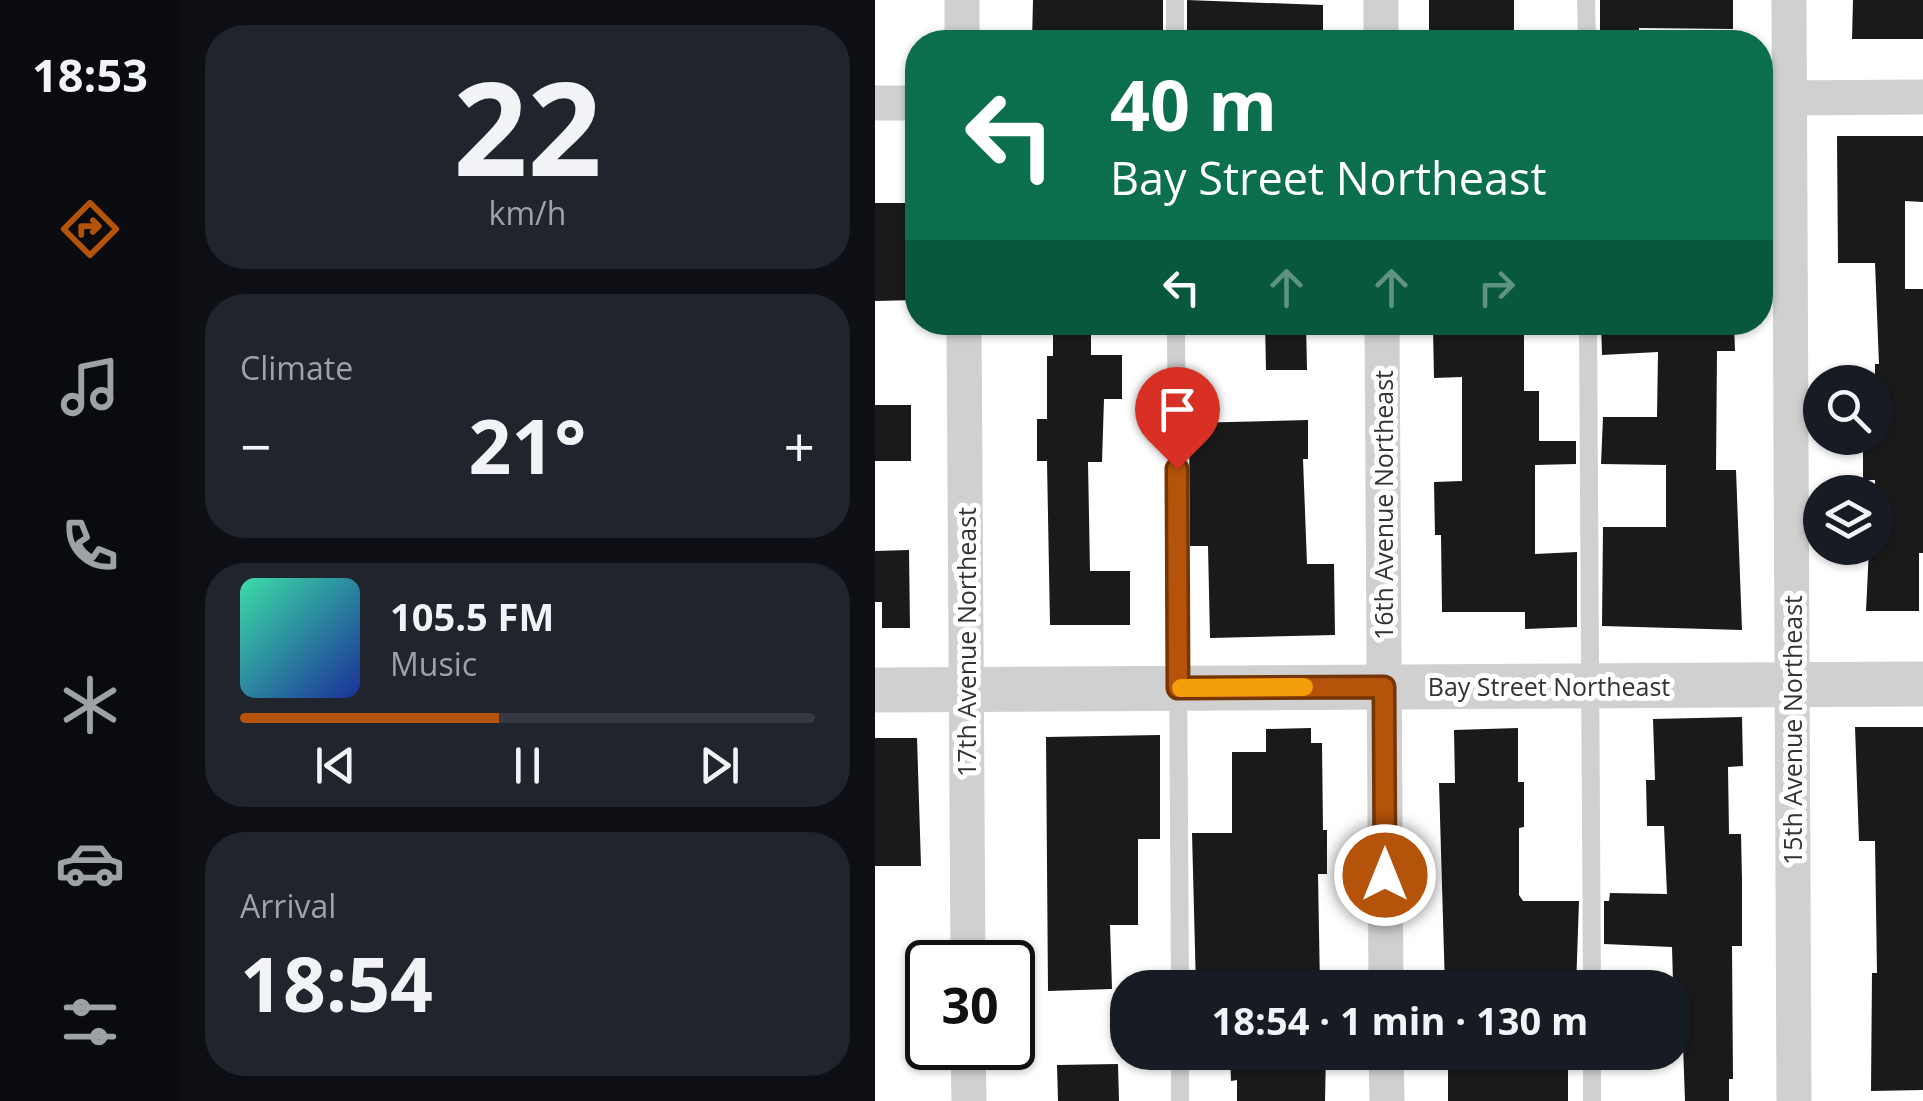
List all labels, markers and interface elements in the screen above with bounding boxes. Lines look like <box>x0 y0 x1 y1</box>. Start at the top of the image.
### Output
text: 22 <box>453 37 602 214</box>
text: 18:53 <box>32 44 148 105</box>
text: 40 m <box>1110 56 1277 152</box>
icon: left <box>945 70 1075 200</box>
text: Bay Street Northeast <box>1110 147 1546 208</box>
text: km/h <box>489 191 566 234</box>
icon: directions <box>55 194 125 264</box>
icon: left <box>1154 260 1209 315</box>
icon: ahead <box>1259 260 1314 315</box>
icon: ahead <box>1364 260 1419 315</box>
icon: right <box>1469 260 1524 315</box>
text: Climate <box>240 346 353 389</box>
icon: music <box>55 352 125 422</box>
map controls <box>1803 365 1893 565</box>
button: search <box>1803 365 1893 455</box>
pin <box>1135 367 1220 470</box>
street label: 16th Avenue Northeast <box>1366 370 1400 640</box>
icon: arrive <box>1150 382 1205 437</box>
text: 21° <box>469 394 586 496</box>
text: − <box>240 408 271 483</box>
text: + <box>784 408 815 483</box>
button: layers <box>1803 475 1893 565</box>
street label: 17th Avenue Northeast <box>949 507 983 777</box>
icon: phone <box>55 511 125 581</box>
text: 105.5 FM <box>390 590 554 642</box>
street label: 15th Avenue Northeast <box>1775 595 1809 865</box>
text: Music <box>390 642 477 685</box>
street label: Bay Street Northeast <box>1428 669 1670 703</box>
icon: climate <box>55 670 125 740</box>
icon: previous <box>308 738 363 793</box>
icon: pause <box>500 738 555 793</box>
icon: next <box>692 738 747 793</box>
position arrow <box>1333 823 1437 927</box>
icon: car <box>55 828 125 898</box>
text: Arrival <box>240 884 336 927</box>
text: 18:54 <box>240 932 433 1034</box>
speed limit sign: 30 <box>905 940 1035 1070</box>
icon: filters <box>55 987 125 1057</box>
text: 18:54 · 1 min · 130 m <box>1212 994 1588 1046</box>

